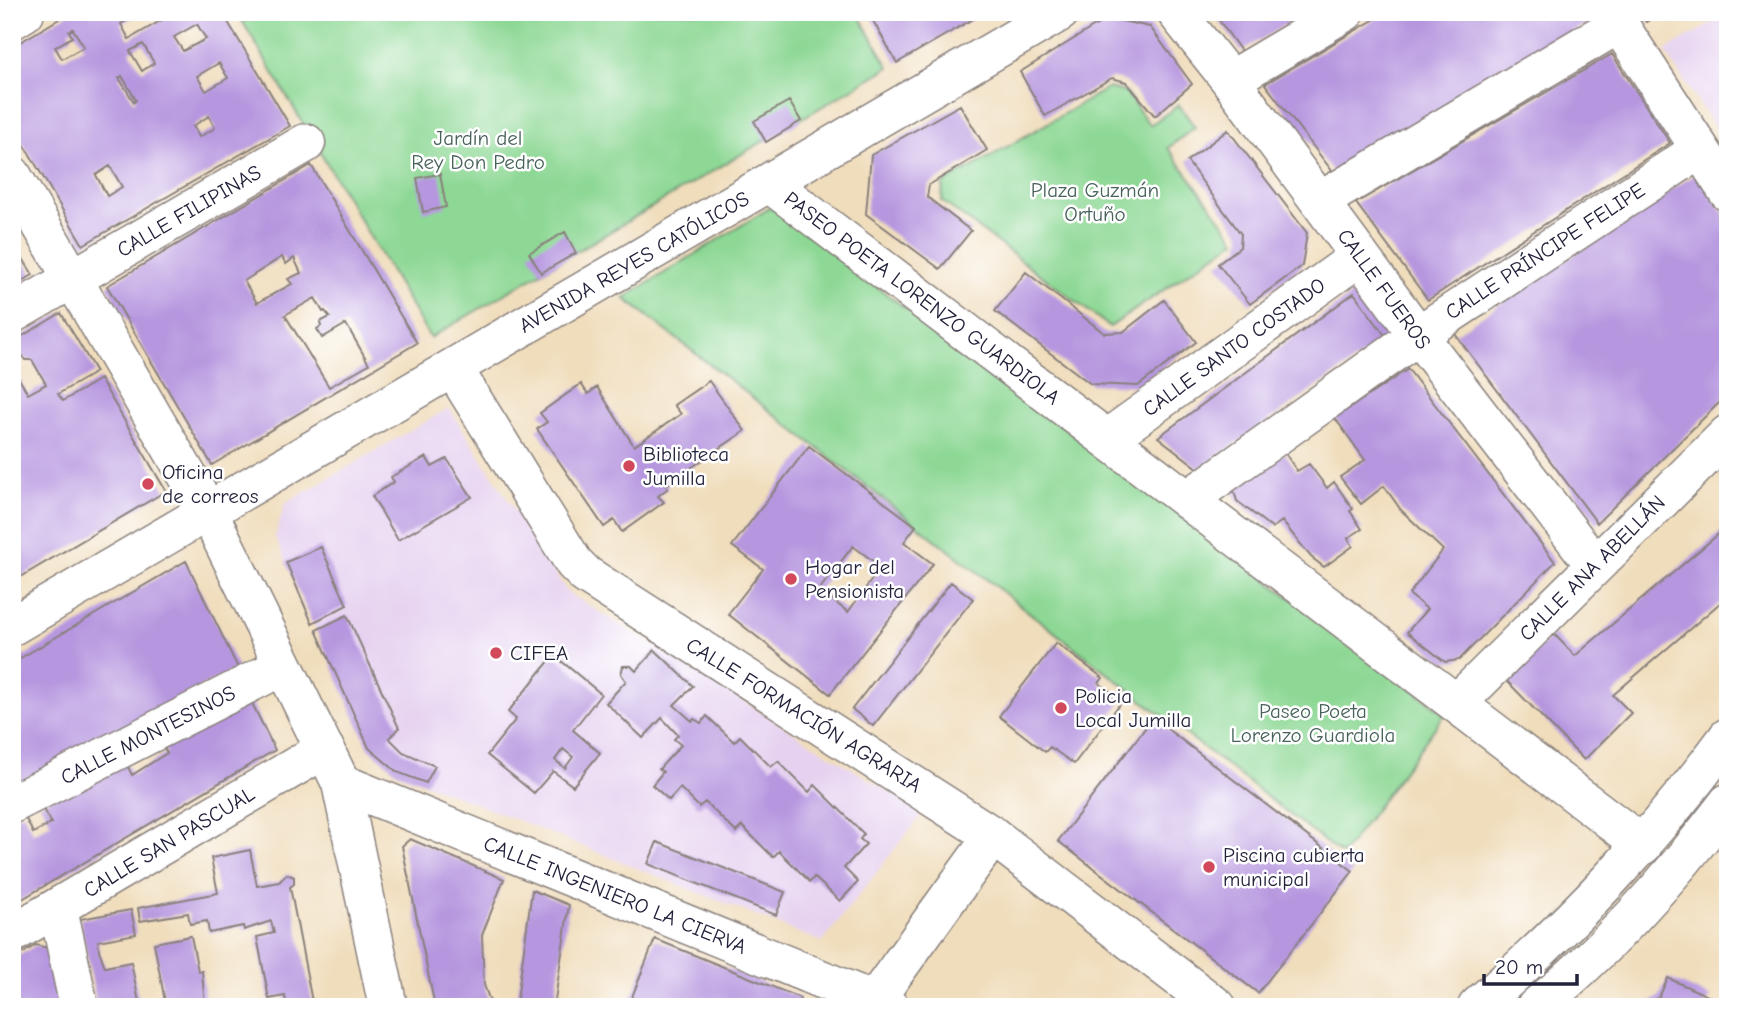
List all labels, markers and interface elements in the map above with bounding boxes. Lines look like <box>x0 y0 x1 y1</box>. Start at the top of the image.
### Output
park label: Jardín del Rey Don Pedro <box>411 126 545 174</box>
street label: CALLE FILIPINAS <box>113 160 265 262</box>
park label: Plaza Guzmán Ortuño <box>1031 178 1159 226</box>
street label: CALLE PRÍNCIPE FELIPE <box>1441 178 1649 324</box>
street label: AVENIDA REYES CATÓLICOS <box>515 186 753 338</box>
street label: PASEO POETA LORENZO GUARDIOLA <box>779 186 1065 410</box>
street label: CALLE FUEROS <box>1332 224 1436 354</box>
street label: CALLE SANTO COSTADO <box>1138 273 1330 421</box>
place label: Biblioteca Jumilla <box>643 442 729 490</box>
marker: Biblioteca Jumilla <box>621 458 637 474</box>
place label: Oficina de correos <box>162 460 258 508</box>
marker: Oficina de correos <box>140 476 156 492</box>
street label: CALLE ANA ABELLÁN <box>1514 490 1670 646</box>
place label: Hogar del Pensionista <box>805 555 904 603</box>
marker: Hogar del Pensionista <box>783 571 799 587</box>
street label: CALLE FORMACIÓN AGRARIA <box>682 633 926 797</box>
place label: CIFEA <box>510 641 568 665</box>
marker: CIFEA <box>488 645 504 661</box>
street label: CALLE MONTESINOS <box>57 680 239 790</box>
place label: Policia Local Jumilla <box>1075 684 1191 732</box>
park label: Paseo Poeta Lorenzo Guardiola <box>1231 699 1395 747</box>
marker: Policia Local Jumilla <box>1053 700 1069 716</box>
street label: CALLE SAN PASCUAL <box>79 781 259 902</box>
street label: CALLE INGENIERO LA CIERVA <box>480 831 750 959</box>
place label: Piscina cubierta municipal <box>1223 843 1365 891</box>
marker: Piscina cubierta municipal <box>1201 859 1217 875</box>
scale bar <box>1484 942 1577 986</box>
text: 20 m <box>1495 955 1543 979</box>

